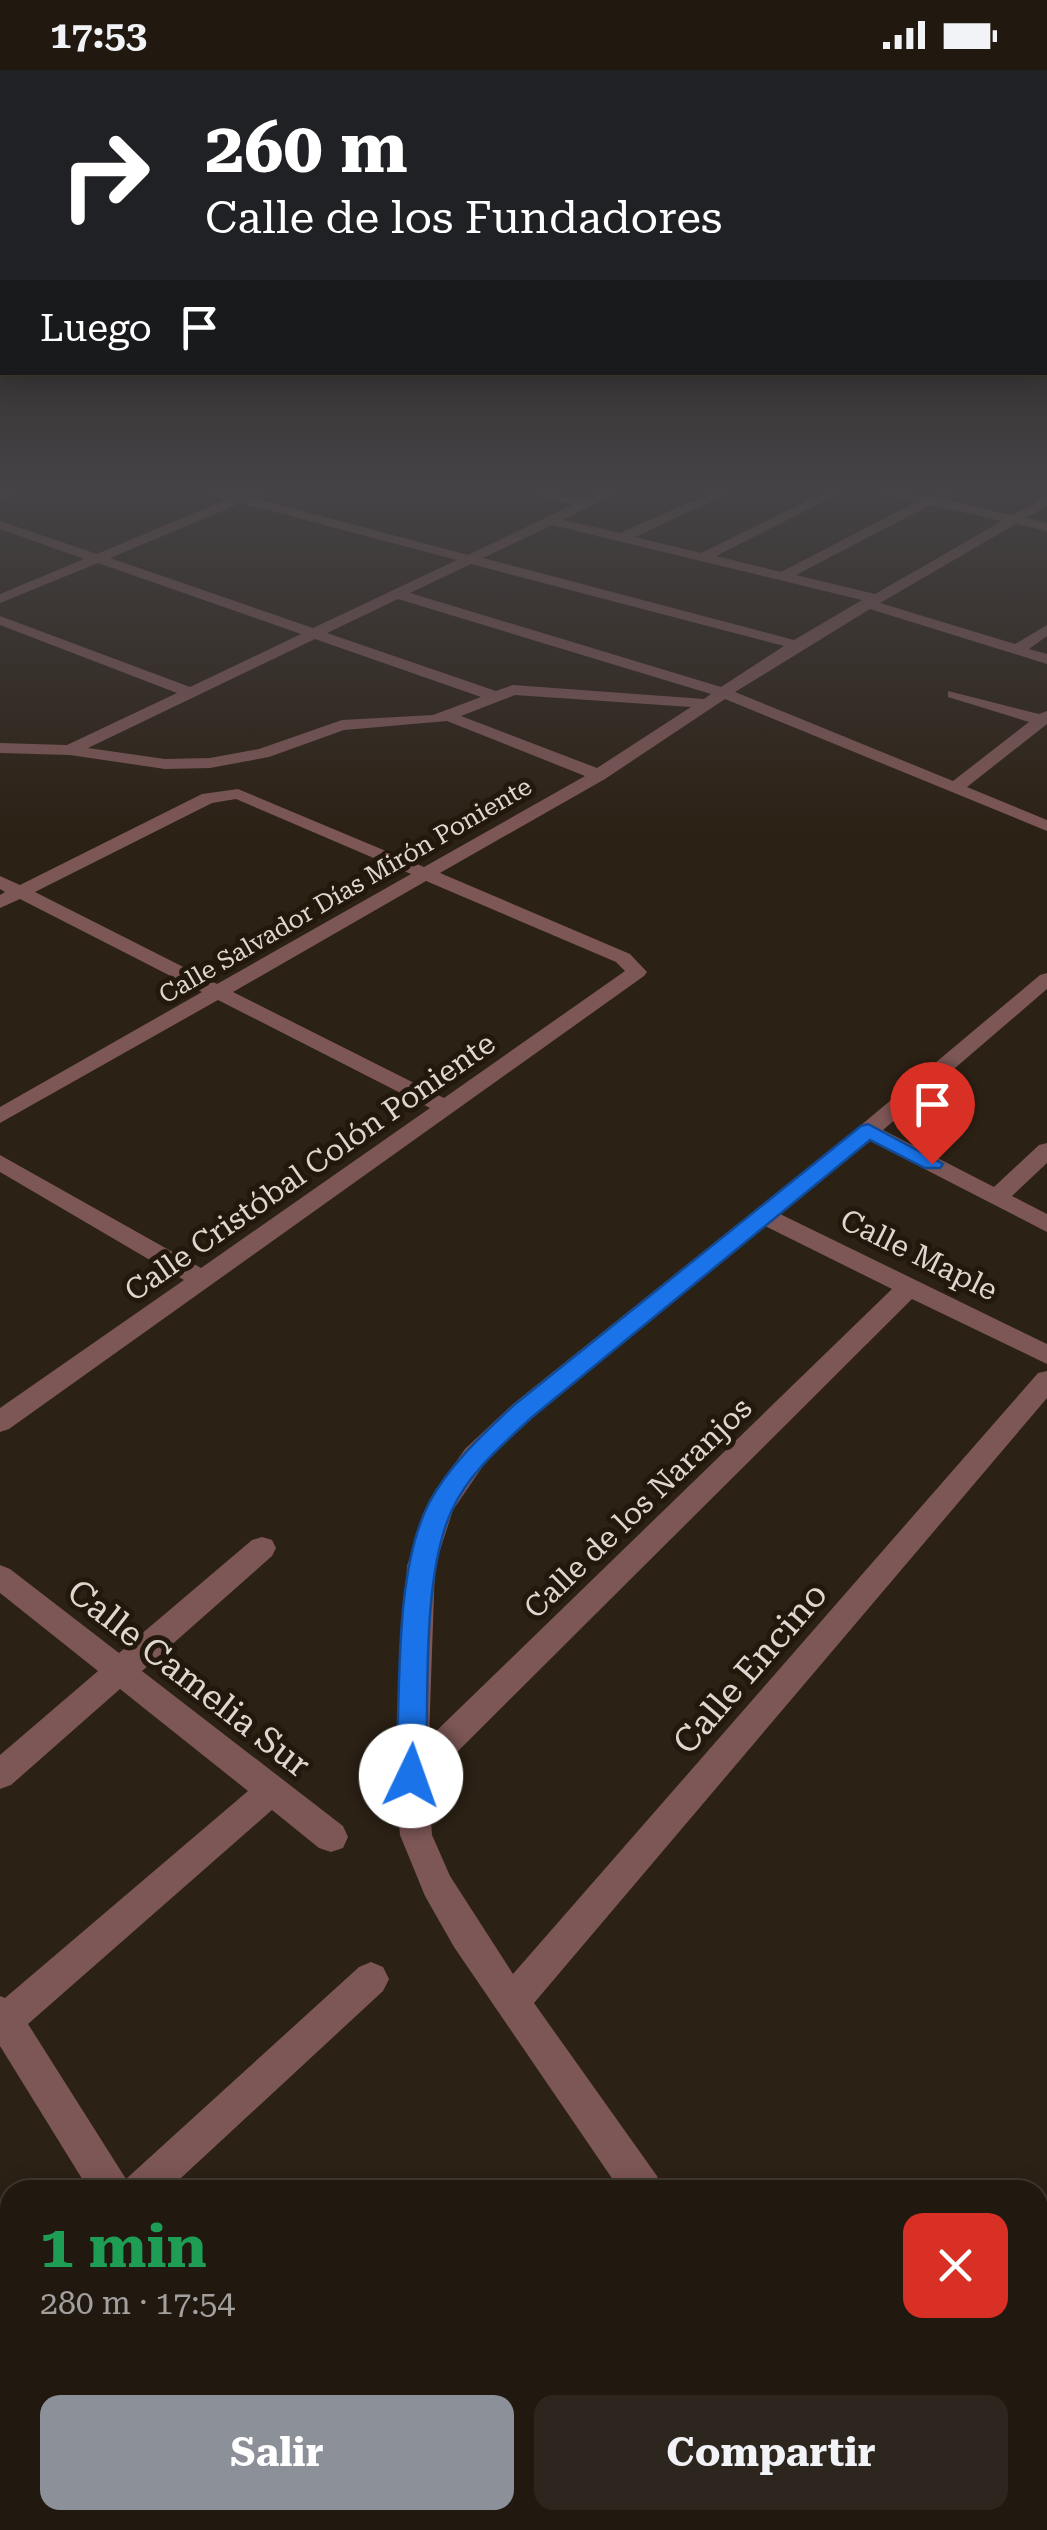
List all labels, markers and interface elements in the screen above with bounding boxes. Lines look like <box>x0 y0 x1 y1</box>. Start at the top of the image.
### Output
text: 17:53 <box>50 13 147 57</box>
text: 260 m <box>205 107 408 189</box>
icon: right <box>40 110 170 240</box>
text: Calle de los Fundadores <box>205 191 722 244</box>
icon: arrive <box>172 300 227 355</box>
text: Luego <box>40 306 152 350</box>
street label: Calle Salvador Días Mirón Poniente <box>154 771 537 1009</box>
street label: Calle Cristóbal Colón Poniente <box>118 1025 501 1308</box>
pin <box>890 1062 975 1165</box>
icon: arrive <box>905 1077 960 1132</box>
street label: Calle Maple <box>835 1201 1003 1308</box>
street label: Calle de los Naranjos <box>517 1390 759 1625</box>
street label: Calle Camelia Sur <box>59 1571 318 1786</box>
street label: Calle Encino <box>665 1574 836 1762</box>
position arrow <box>359 1724 463 1828</box>
text: 1 min <box>40 2211 207 2282</box>
button: close <box>903 2213 1008 2318</box>
text: 280 m · 17:54 <box>40 2284 235 2322</box>
button: Salir <box>40 2395 514 2510</box>
button: Compartir <box>534 2395 1008 2510</box>

